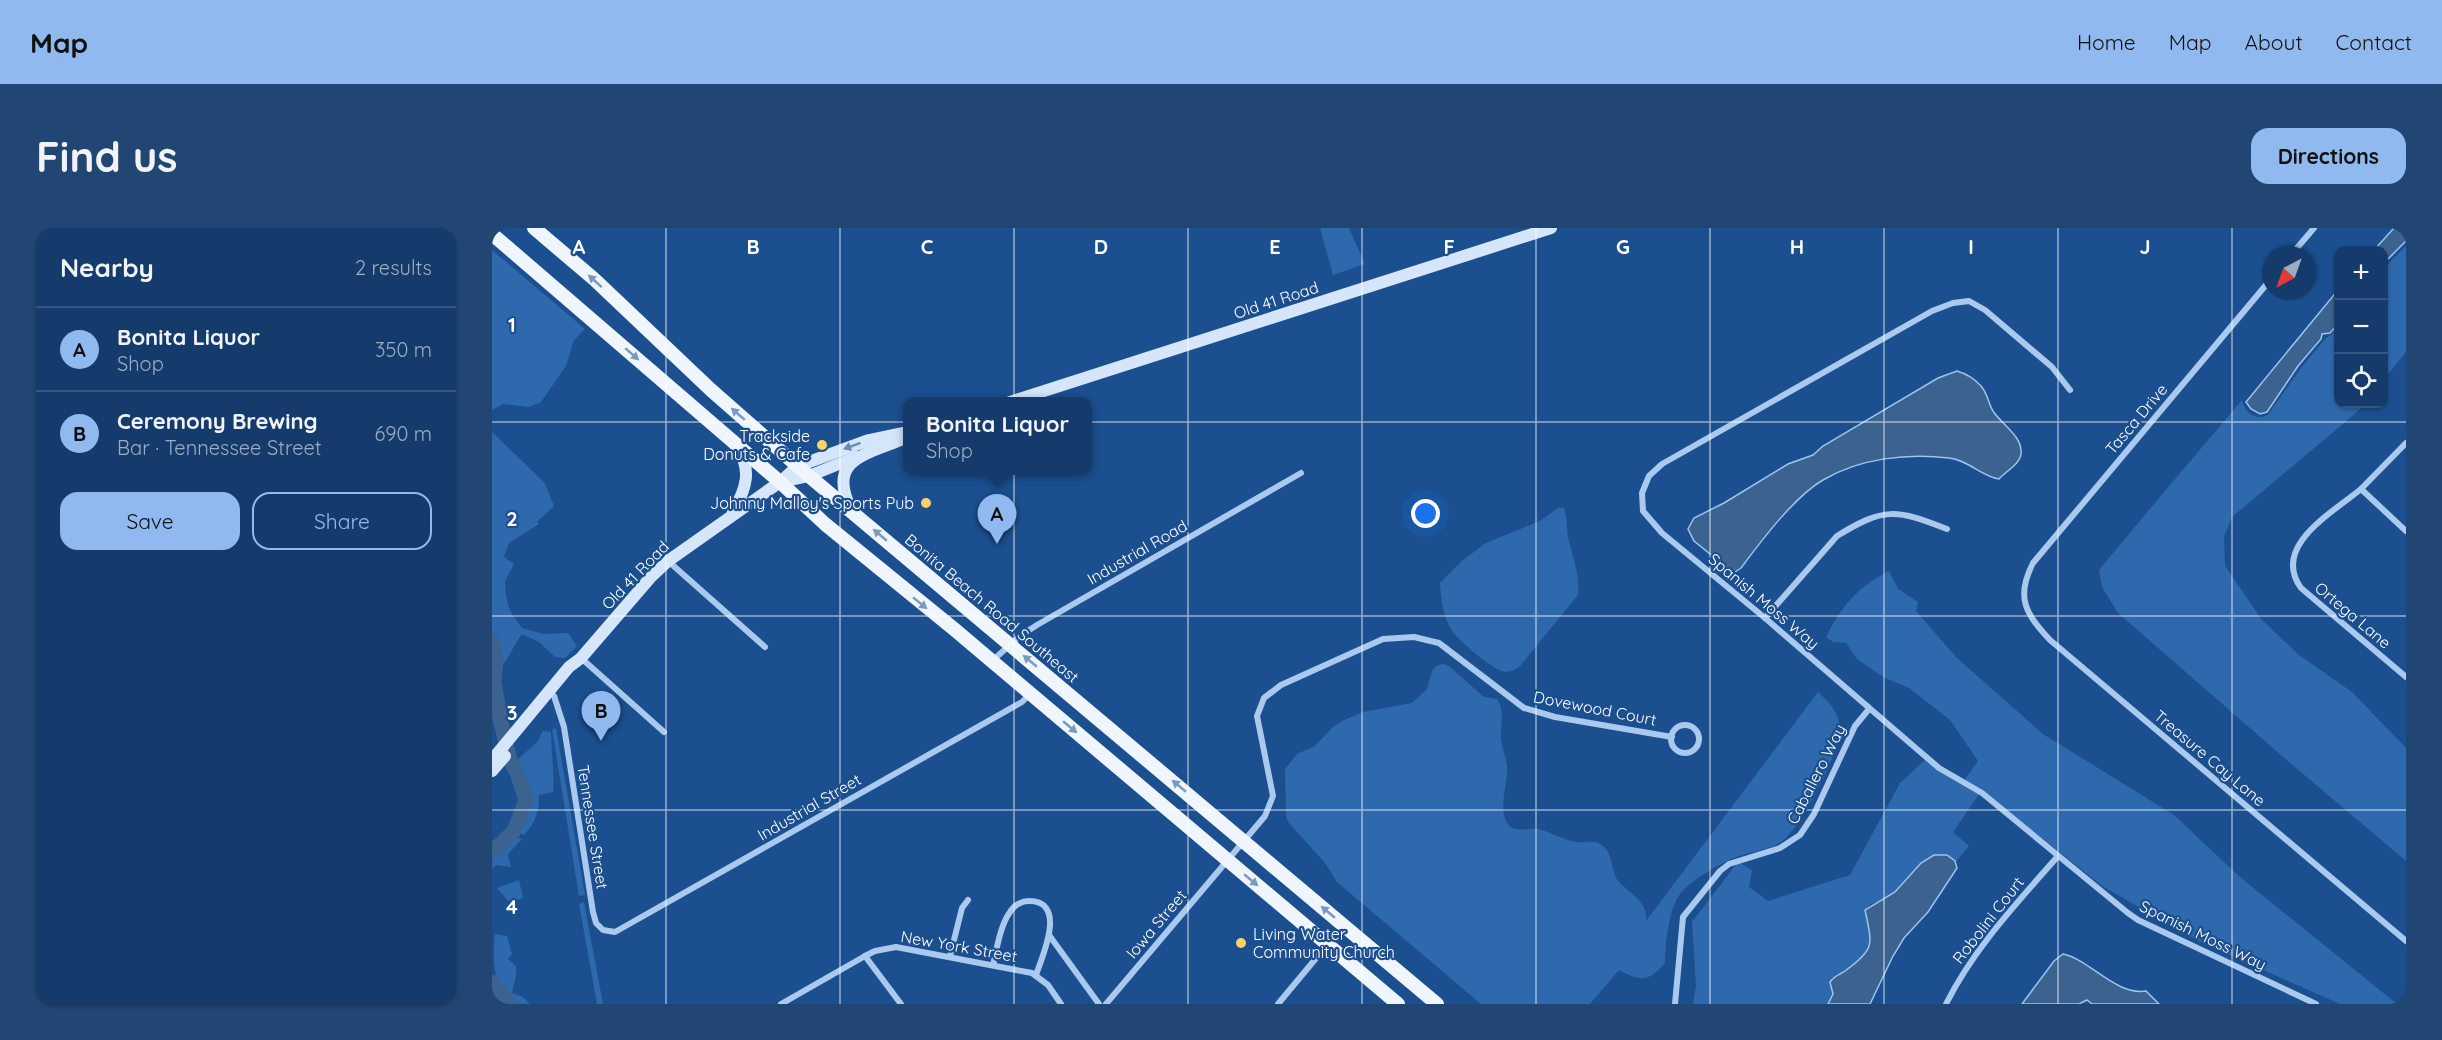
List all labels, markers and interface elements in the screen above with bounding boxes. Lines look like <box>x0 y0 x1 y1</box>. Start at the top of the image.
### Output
text: Map <box>30 25 88 60</box>
text: Home <box>2077 29 2136 55</box>
text: Map <box>2169 29 2212 55</box>
text: About <box>2245 29 2303 55</box>
text: Contact <box>2336 29 2412 55</box>
button: Directions <box>2251 128 2406 184</box>
text: Find us <box>36 130 178 183</box>
text: A <box>573 234 586 259</box>
text: B <box>746 234 760 259</box>
text: C <box>921 234 934 259</box>
text: D <box>1094 234 1108 259</box>
text: E <box>1269 234 1281 259</box>
text: F <box>1443 234 1455 259</box>
text: G <box>1616 234 1630 259</box>
text: H <box>1790 234 1804 259</box>
text: I <box>1968 234 1974 259</box>
text: J <box>2139 234 2151 259</box>
north arrow <box>2262 246 2316 300</box>
map controls <box>2334 246 2388 408</box>
button: + <box>2334 246 2388 300</box>
text: Nearby <box>60 251 154 284</box>
text: 2 results <box>355 255 432 280</box>
one-way arrow <box>588 274 603 288</box>
street label: Old 41 Road <box>1231 277 1321 323</box>
button: − <box>2334 300 2388 354</box>
text: 1 <box>508 312 516 337</box>
text: Bonita Liquor <box>117 323 260 351</box>
text: A <box>73 337 86 362</box>
text: 350 m <box>375 337 432 362</box>
one-way arrow <box>624 348 640 361</box>
text: Shop <box>117 351 164 376</box>
button: locate <box>2334 354 2388 408</box>
street label: Tasca Drive <box>2101 380 2171 458</box>
popup <box>903 397 1092 475</box>
text: Ceremony Brewing <box>117 407 318 435</box>
one-way arrow <box>731 408 746 421</box>
text: Bonita Liquor <box>926 410 1069 438</box>
text: B <box>73 421 86 446</box>
text: 690 m <box>374 421 432 446</box>
place label: Trackside Donuts & Cafe <box>703 426 810 464</box>
text: Bar · Tennessee Street <box>117 435 322 460</box>
marker: Trackside Donuts & Cafe <box>815 438 829 452</box>
text: Shop <box>926 438 973 463</box>
one-way arrow <box>843 442 861 451</box>
button: Save <box>60 492 240 550</box>
button: Share <box>252 492 432 550</box>
place label: Johnny Malloy's Sports Pub <box>710 493 914 513</box>
pin: A <box>978 494 1016 544</box>
marker: Johnny Malloy's Sports Pub <box>919 496 933 510</box>
your location <box>1411 499 1440 528</box>
text: 2 <box>506 506 518 531</box>
street label: Industrial Road <box>1083 515 1191 589</box>
one-way arrow <box>873 529 888 542</box>
street label: Bonita Beach Road Southeast <box>901 529 1083 687</box>
street label: Old 41 Road <box>597 536 673 614</box>
street label: Spanish Moss Way <box>1705 549 1823 653</box>
street label: Ortega Lane <box>2311 577 2395 653</box>
one-way arrow <box>912 596 928 609</box>
one-way arrow <box>1022 654 1038 667</box>
street label: Dovewood Court <box>1532 686 1658 730</box>
pin: B <box>582 692 620 741</box>
text: 3 <box>507 700 517 725</box>
street label: Treasure Cay Lane <box>2150 706 2270 810</box>
one-way arrow <box>1062 720 1077 733</box>
street label: Caballero Way <box>1782 721 1850 827</box>
street label: Tennessee Street <box>573 763 613 891</box>
street label: Industrial Street <box>754 769 864 845</box>
one-way arrow <box>1171 780 1187 793</box>
one-way arrow <box>1243 873 1258 886</box>
street label: Robolini Court <box>1948 873 2028 967</box>
street label: Iowa Street <box>1121 886 1191 962</box>
text: 4 <box>506 894 518 919</box>
street label: Spanish Moss Way <box>2136 896 2270 974</box>
one-way arrow <box>1321 906 1336 919</box>
place label: Living Water Community Church <box>1253 924 1395 962</box>
street label: New York Street <box>899 926 1019 966</box>
marker: Living Water Community Church <box>1234 936 1248 950</box>

